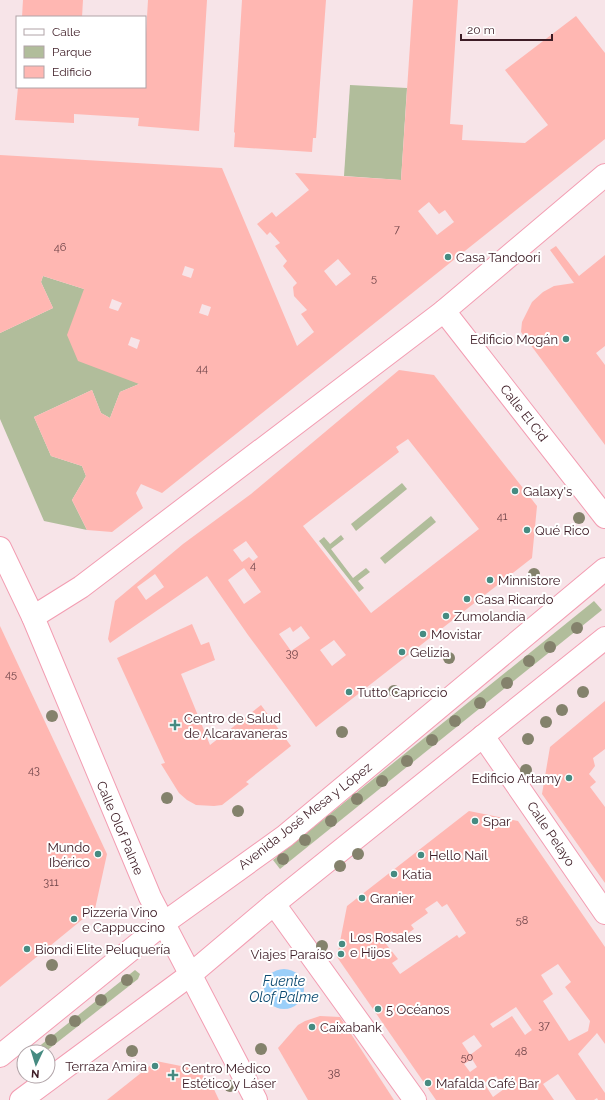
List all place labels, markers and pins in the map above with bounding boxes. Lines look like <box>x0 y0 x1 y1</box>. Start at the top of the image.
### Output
place label: Casa Tandoori <box>456 250 541 265</box>
marker: Casa Tandoori <box>443 252 453 262</box>
place label: Edificio Mogán <box>470 332 558 347</box>
marker: Edificio Mogán <box>561 334 571 344</box>
place label: Galaxy's <box>523 484 572 499</box>
marker: Galaxy's <box>510 486 520 496</box>
place label: Qué Rico <box>535 523 590 538</box>
marker: Qué Rico <box>522 525 532 535</box>
place label: Minnistore <box>498 573 561 588</box>
marker: Minnistore <box>485 575 495 585</box>
place label: Casa Ricardo <box>475 592 554 607</box>
marker: Casa Ricardo <box>462 594 472 604</box>
place label: Zumolandia <box>454 609 526 624</box>
marker: Zumolandia <box>441 611 451 621</box>
place label: Movistar <box>431 627 482 642</box>
marker: Movistar <box>418 629 428 639</box>
place label: Gelizia <box>410 645 450 660</box>
marker: Gelizia <box>397 647 407 657</box>
place label: Tutto Capriccio <box>357 685 448 700</box>
marker: Tutto Capriccio <box>344 687 354 697</box>
place label: Centro de Salud de Alcaravaneras <box>184 711 288 741</box>
marker: Centro de Salud de Alcaravaneras <box>169 719 181 731</box>
place label: Edificio Artamy <box>472 771 561 786</box>
marker: Edificio Artamy <box>564 773 574 783</box>
place label: Spar <box>483 814 511 829</box>
marker: Spar <box>470 816 480 826</box>
place label: Mundo Ibérico <box>47 840 90 870</box>
place label: Hello Nail <box>429 848 488 863</box>
marker: Mundo Ibérico <box>93 849 103 859</box>
marker: Hello Nail <box>416 850 426 860</box>
place label: Katia <box>402 867 432 882</box>
marker: Katia <box>389 869 399 879</box>
place label: Granier <box>370 891 414 906</box>
marker: Granier <box>357 893 367 903</box>
place label: Pizzería Vino e Cappuccino <box>82 905 165 935</box>
marker: Pizzería Vino e Cappuccino <box>69 914 79 924</box>
place label: Los Rosales e Hijos <box>350 930 422 960</box>
marker: Los Rosales e Hijos <box>337 939 347 949</box>
place label: Biondi Elite Peluquería <box>35 942 170 957</box>
marker: Biondi Elite Peluquería <box>22 944 32 954</box>
place label: Viajes Paraíso <box>251 947 333 962</box>
marker: Viajes Paraíso <box>336 949 346 959</box>
place label: 5 Océanos <box>386 1002 450 1017</box>
marker: 5 Océanos <box>373 1004 383 1014</box>
place label: Caixabank <box>320 1020 382 1035</box>
marker: Caixabank <box>307 1022 317 1032</box>
place label: Terraza Amira <box>65 1059 147 1074</box>
marker: Terraza Amira <box>150 1061 160 1071</box>
place label: Centro Médico Estético y Láser <box>182 1061 277 1091</box>
marker: Centro Médico Estético y Láser <box>167 1069 179 1081</box>
place label: Mafalda Café Bar <box>436 1076 539 1091</box>
marker: Mafalda Café Bar <box>423 1078 433 1088</box>

